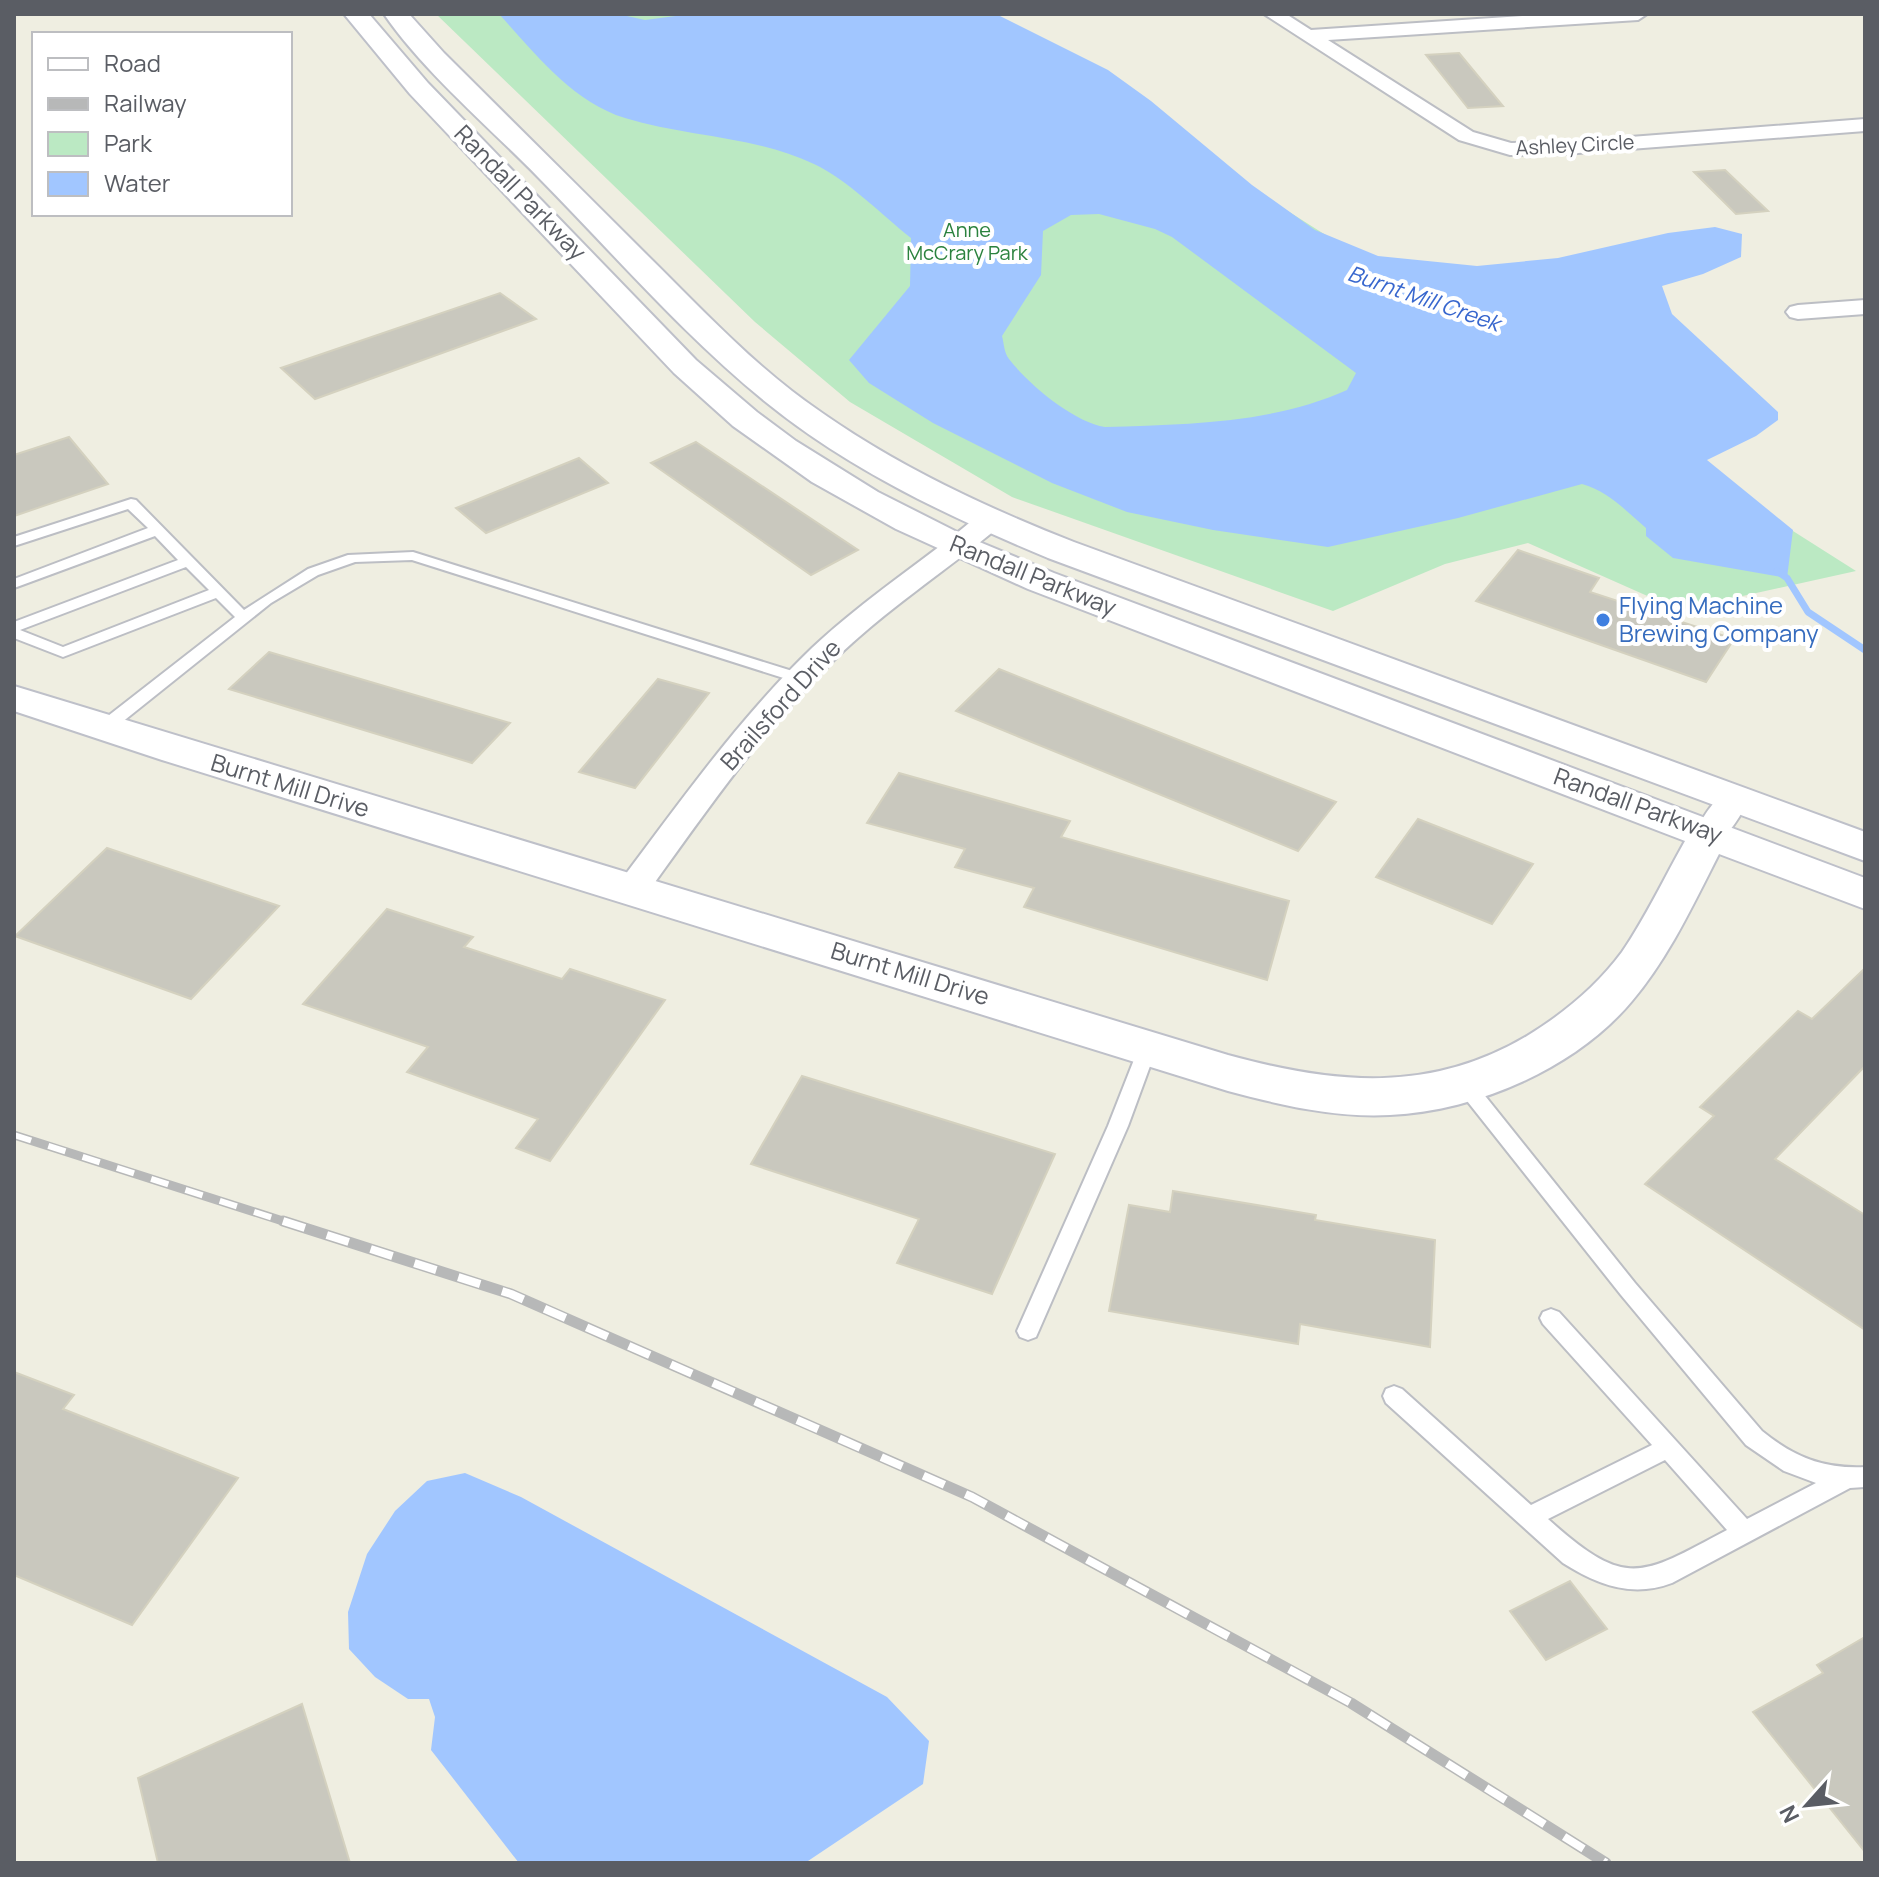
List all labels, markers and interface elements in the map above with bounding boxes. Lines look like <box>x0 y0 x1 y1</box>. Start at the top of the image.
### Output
legend <box>32 32 292 216</box>
text: Road <box>104 46 161 79</box>
text: Railway <box>104 86 187 119</box>
street label: Randall Parkway <box>448 117 595 267</box>
text: Park <box>104 126 153 159</box>
street label: Ashley Circle <box>1515 128 1635 161</box>
text: Water <box>104 166 171 199</box>
park label: Anne McCrary Park <box>906 216 1029 266</box>
water label: Burnt Mill Creek <box>1344 258 1507 339</box>
street label: Randall Parkway <box>945 526 1122 623</box>
place label: Flying Machine Brewing Company <box>1619 588 1819 649</box>
marker: Flying Machine Brewing Company <box>1594 611 1612 629</box>
street label: Brailsford Drive <box>712 631 848 777</box>
street label: Burnt Mill Drive <box>207 745 374 824</box>
street label: Randall Parkway <box>1550 759 1728 850</box>
street label: Burnt Mill Drive <box>827 933 994 1012</box>
north arrow <box>1767 1765 1847 1845</box>
text: N <box>1772 1800 1806 1828</box>

